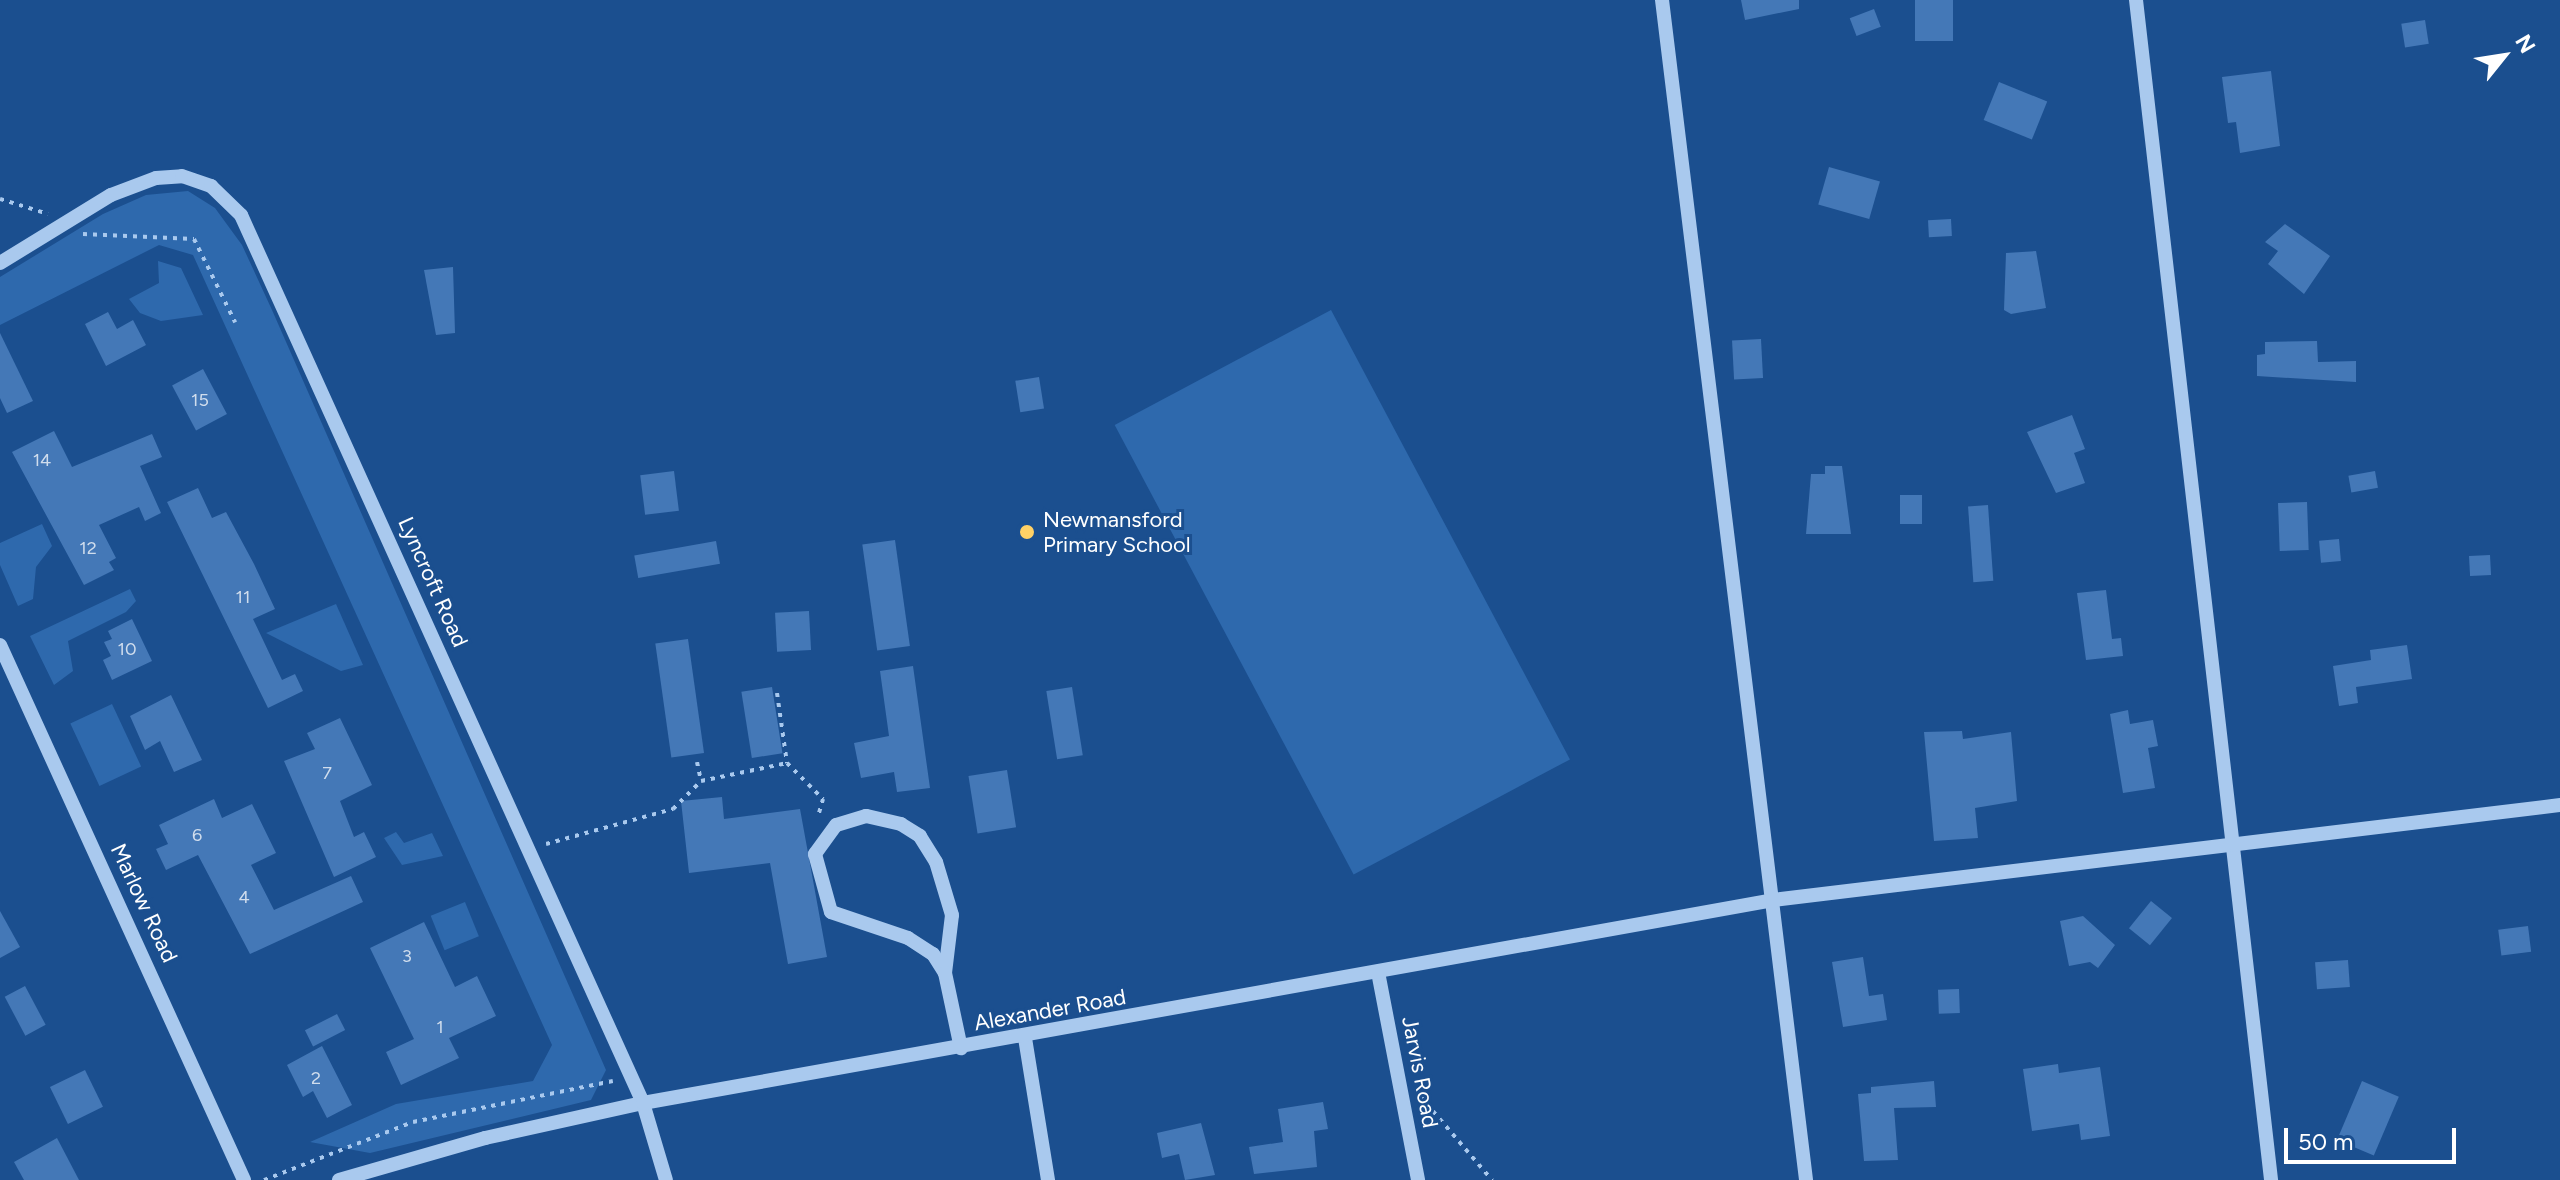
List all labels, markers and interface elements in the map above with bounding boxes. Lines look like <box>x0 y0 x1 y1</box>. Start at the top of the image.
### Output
north arrow <box>2464 16 2544 96</box>
text: N <box>2509 30 2541 58</box>
house number: 15 <box>191 389 209 411</box>
house number: 14 <box>33 449 51 471</box>
place label: Newmansford Primary School <box>1043 506 1191 558</box>
street label: Lyncroft Road <box>393 513 473 651</box>
marker: Newmansford Primary School <box>1018 523 1036 541</box>
house number: 12 <box>79 537 97 559</box>
house number: 11 <box>236 586 250 608</box>
house number: 10 <box>118 638 136 660</box>
house number: 7 <box>322 762 332 784</box>
house number: 6 <box>192 824 202 846</box>
street label: Marlow Road <box>105 839 183 967</box>
house number: 4 <box>238 886 250 908</box>
house number: 3 <box>402 945 412 967</box>
street label: Alexander Road <box>972 984 1128 1036</box>
street label: Jarvis Road <box>1396 1014 1444 1130</box>
house number: 1 <box>436 1016 444 1038</box>
house number: 2 <box>311 1067 321 1089</box>
scale bar <box>2288 1112 2460 1162</box>
text: 50 m <box>2298 1127 2354 1156</box>

